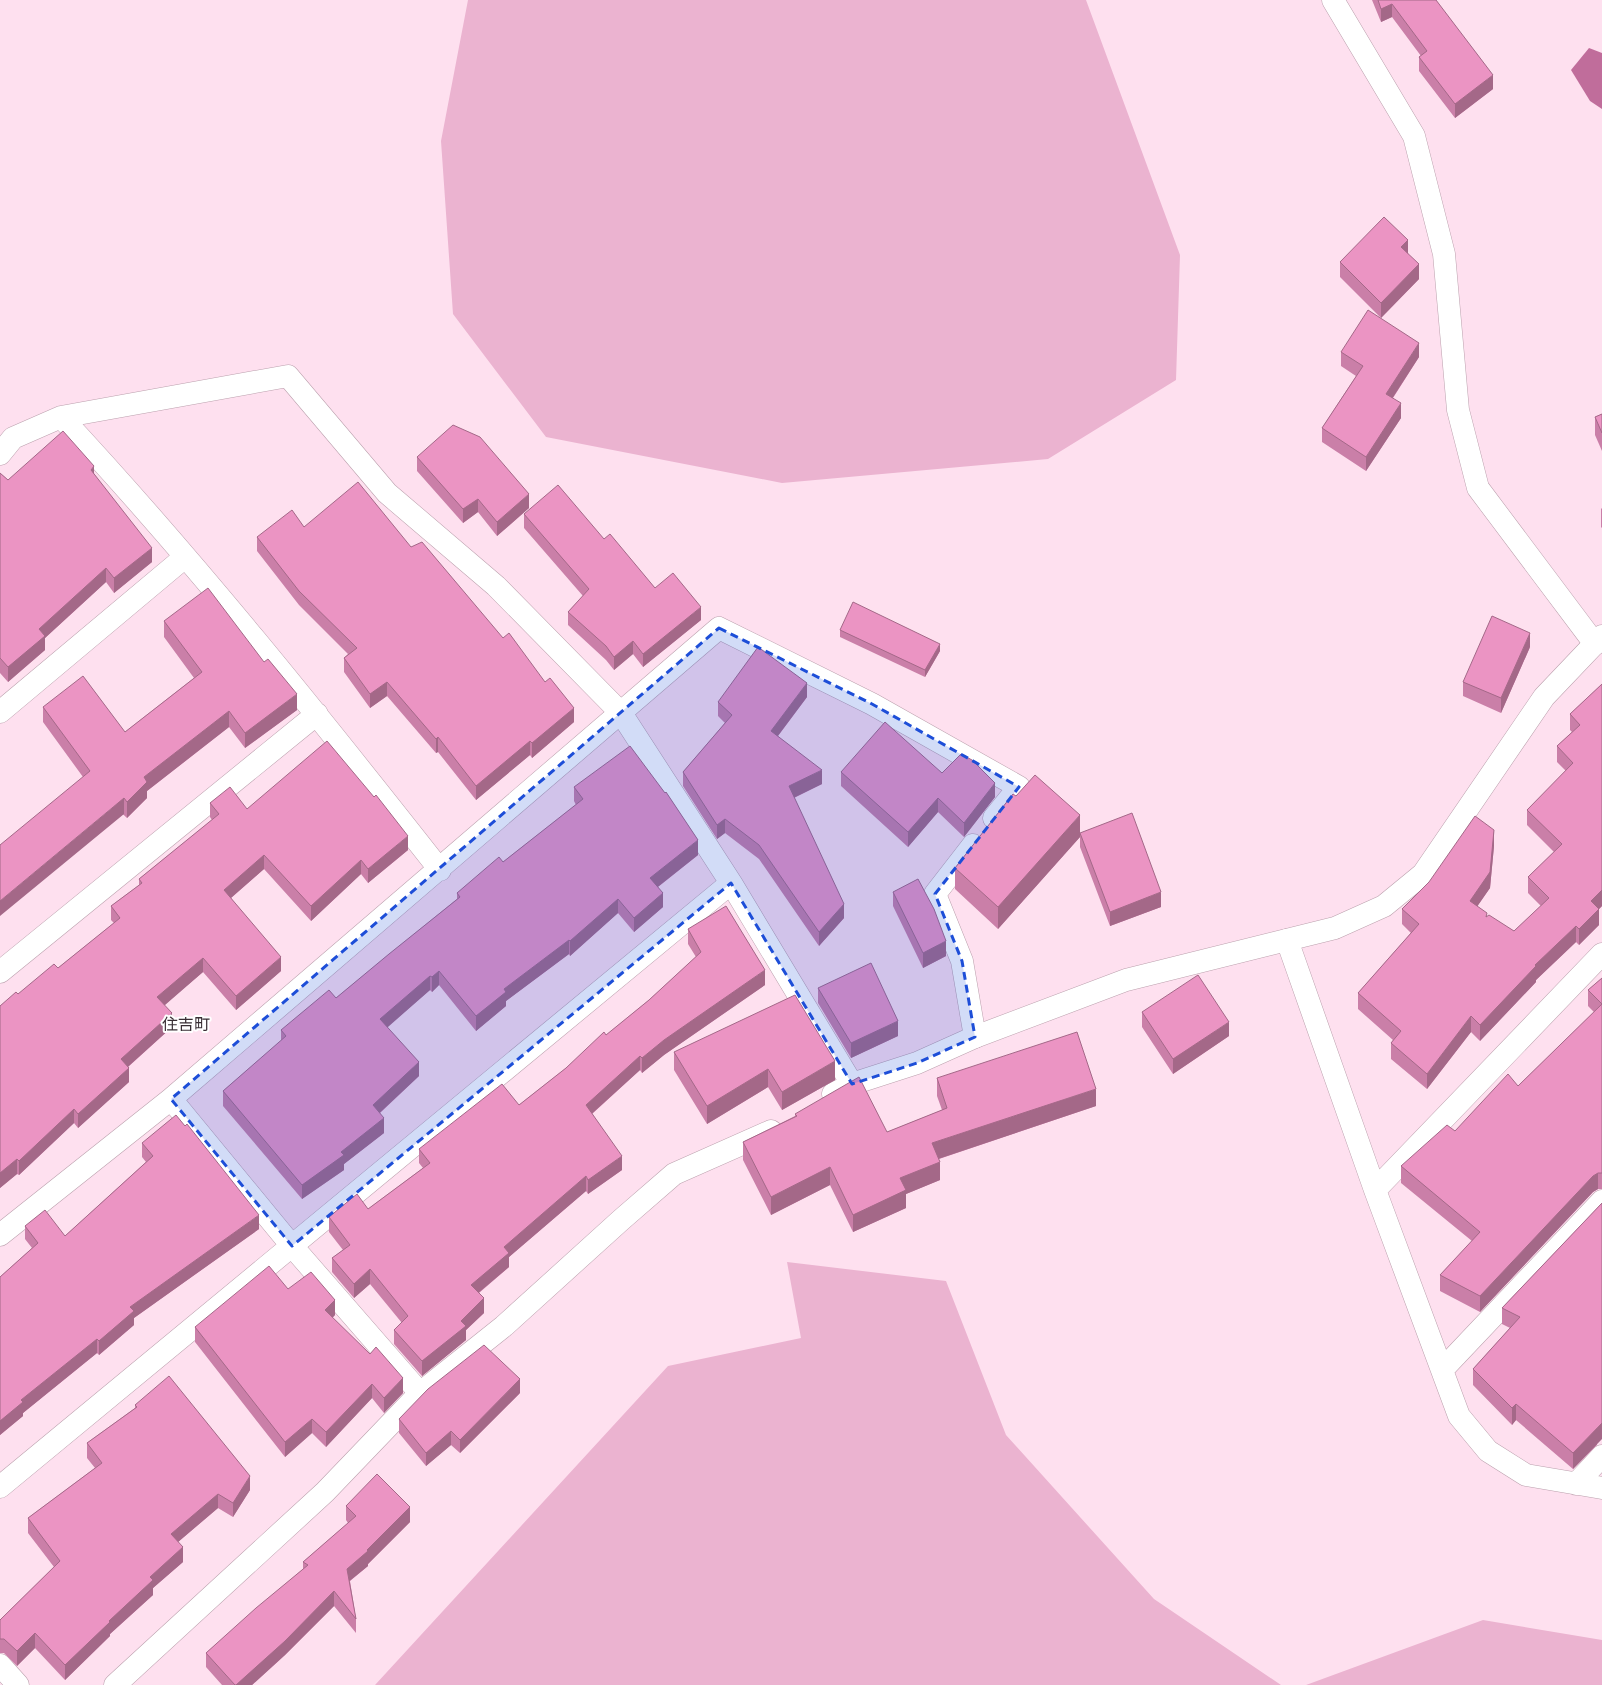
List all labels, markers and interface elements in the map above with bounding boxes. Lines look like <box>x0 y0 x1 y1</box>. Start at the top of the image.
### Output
district label: 住吉町 <box>162 1015 210 1035</box>

